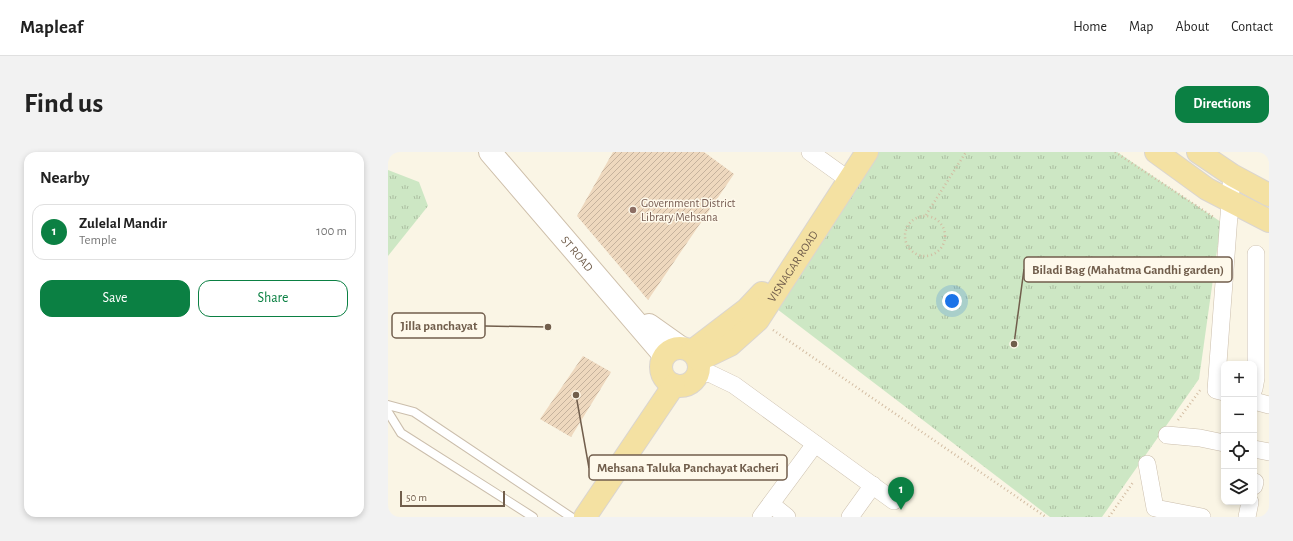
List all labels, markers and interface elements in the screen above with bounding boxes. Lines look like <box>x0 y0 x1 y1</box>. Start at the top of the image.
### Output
text: Mapleaf <box>20 18 83 37</box>
text: Home <box>1073 20 1107 34</box>
text: Map <box>1129 20 1153 34</box>
text: About <box>1175 20 1209 34</box>
text: Contact <box>1231 20 1273 34</box>
button: Directions <box>1175 86 1269 123</box>
text: Find us <box>24 90 103 118</box>
text: Nearby <box>40 169 90 186</box>
place label: Government District Library Mehsana <box>641 197 736 224</box>
marker: Government District Library Mehsana <box>628 205 638 215</box>
text: Zulelal Mandir <box>79 216 167 231</box>
text: 1 <box>52 225 56 238</box>
text: 100 m <box>316 225 347 238</box>
street label: VISNAGAR ROAD <box>765 228 820 304</box>
text: Temple <box>79 234 117 247</box>
street label: ST ROAD <box>559 234 596 274</box>
callout: Biladi Bag (Mahatma Gandhi garden) <box>1024 257 1232 282</box>
text: Biladi Bag (Mahatma Gandhi garden) <box>1032 264 1224 277</box>
button: Save <box>40 280 190 317</box>
button: Share <box>198 280 348 317</box>
your location <box>942 291 962 311</box>
callout: Jilla panchayat <box>392 313 485 338</box>
text: Jilla panchayat <box>401 320 478 333</box>
map controls <box>1221 361 1257 505</box>
button: + <box>1221 361 1257 397</box>
button: − <box>1221 397 1257 433</box>
button: locate <box>1221 433 1257 469</box>
callout: Mehsana Taluka Panchayat Kacheri <box>589 455 787 480</box>
text: Mehsana Taluka Panchayat Kacheri <box>597 462 779 475</box>
button: layers <box>1221 469 1257 505</box>
pin: 1 <box>888 477 914 510</box>
scale bar <box>400 489 505 508</box>
text: 50 m <box>406 492 427 503</box>

